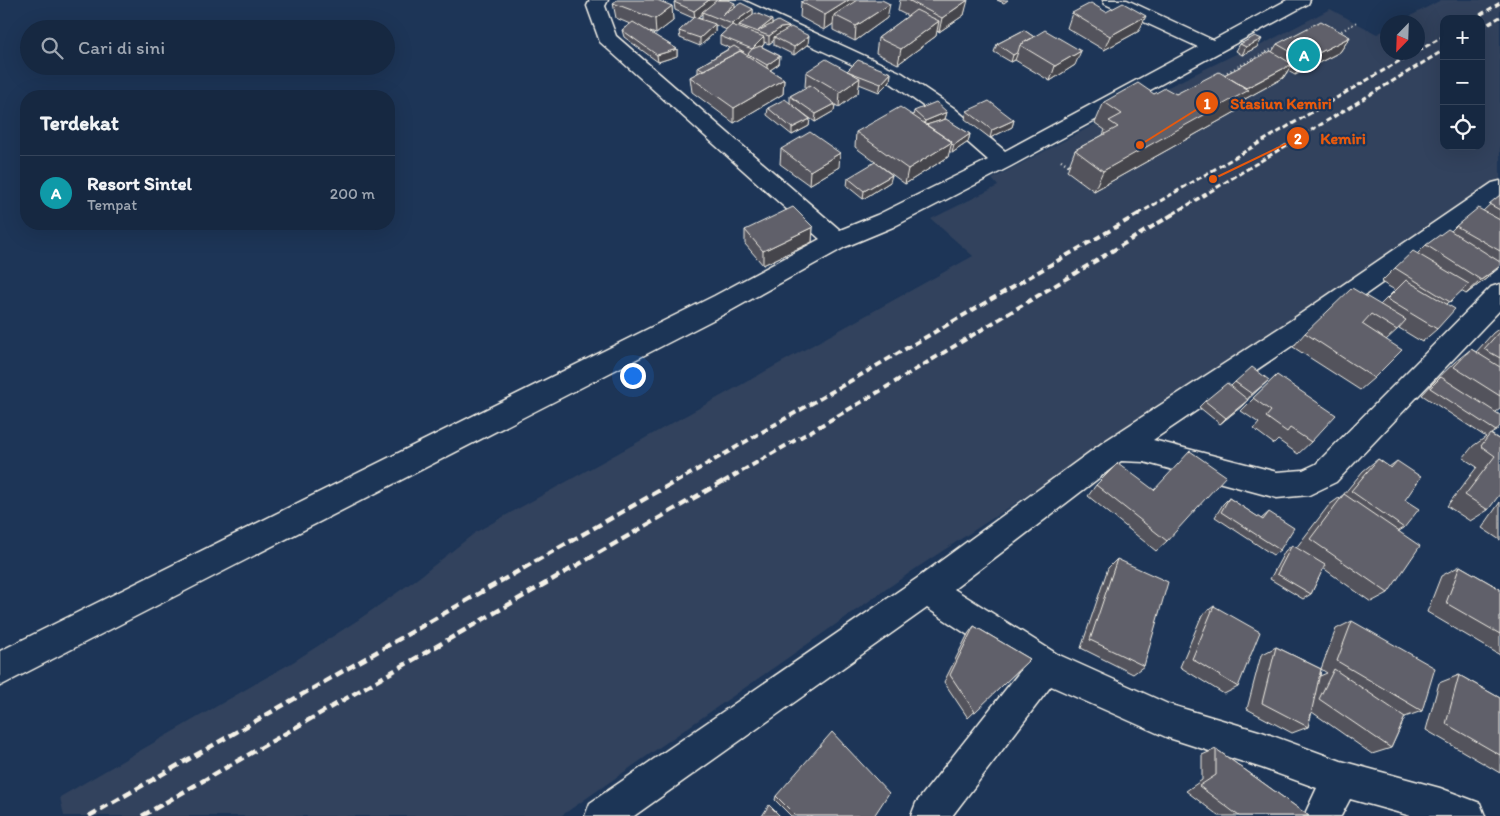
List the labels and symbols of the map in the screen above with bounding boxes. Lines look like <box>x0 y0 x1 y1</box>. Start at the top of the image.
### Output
north arrow <box>1380 15 1425 60</box>
pin: A <box>1288 36 1320 74</box>
callout: Stasiun Kemiri <box>1195 88 1341 119</box>
text: Stasiun Kemiri <box>1230 94 1332 113</box>
text: 1 <box>1204 95 1211 113</box>
callout: Kemiri <box>1286 123 1376 154</box>
text: Kemiri <box>1320 129 1366 148</box>
text: 2 <box>1294 130 1302 148</box>
your location <box>620 363 646 389</box>

